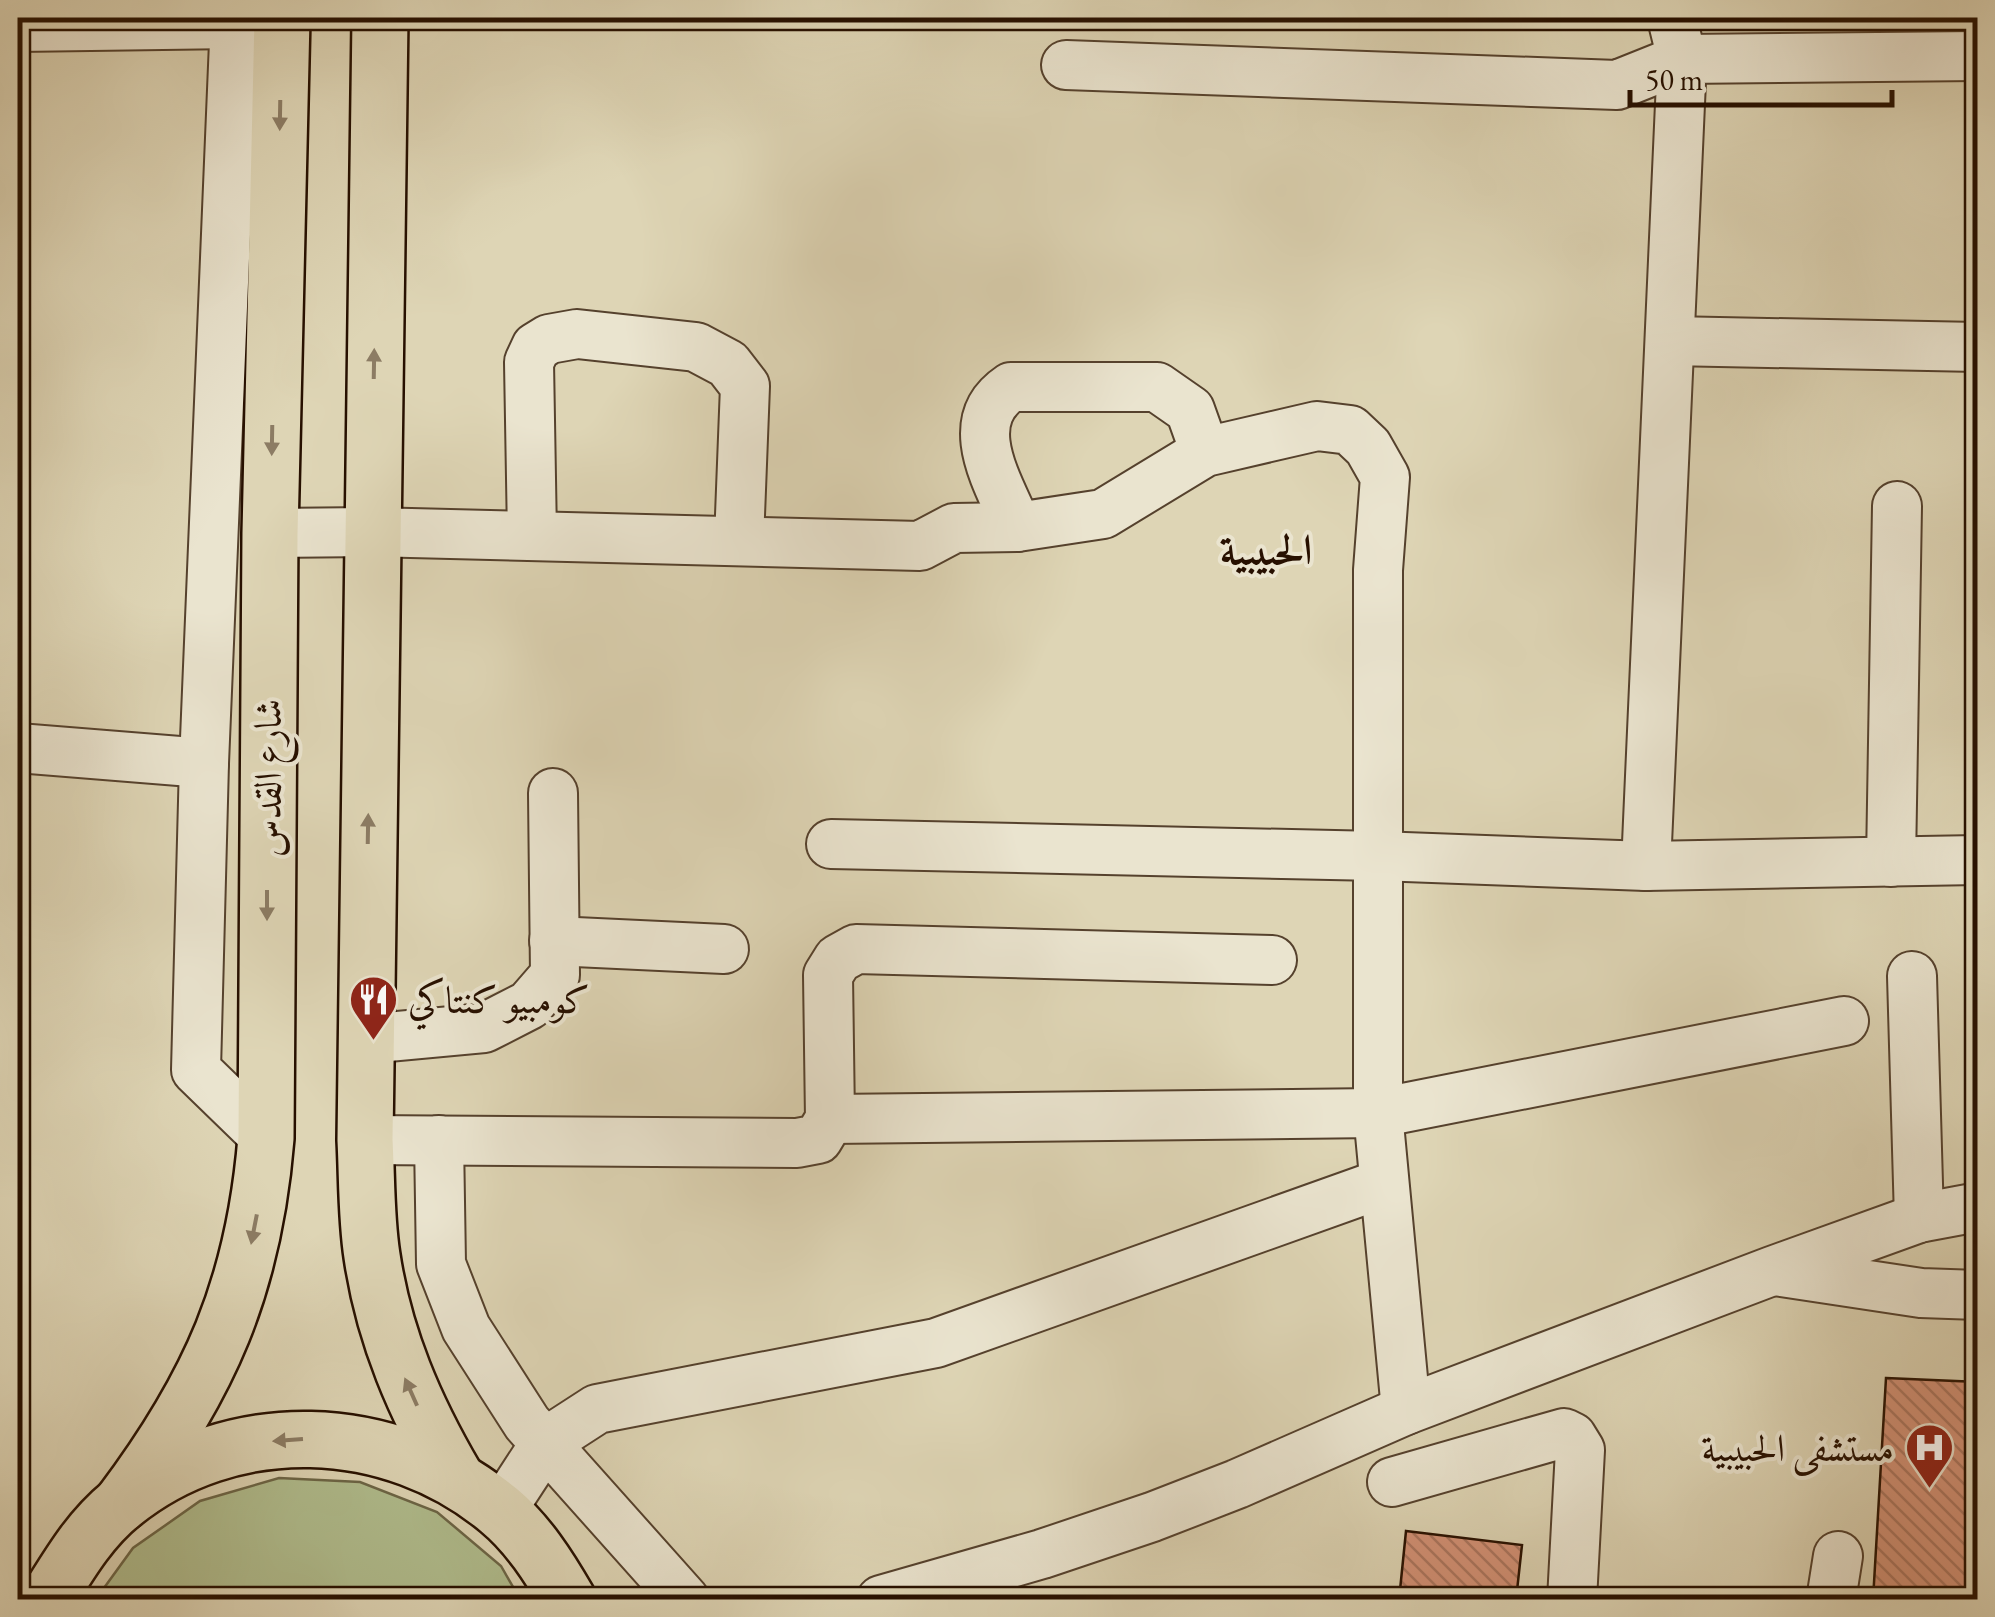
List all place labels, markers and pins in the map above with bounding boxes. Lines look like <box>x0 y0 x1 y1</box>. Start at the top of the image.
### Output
restaurant icon: كومبيو كنتاكي <box>347 974 399 1042</box>
place label: كومبيو كنتاكي <box>408 975 590 1031</box>
hospital icon: مستشفى الحبيبية <box>1903 1422 1955 1490</box>
place label: مستشفى الحبيبية <box>1701 1423 1894 1476</box>

